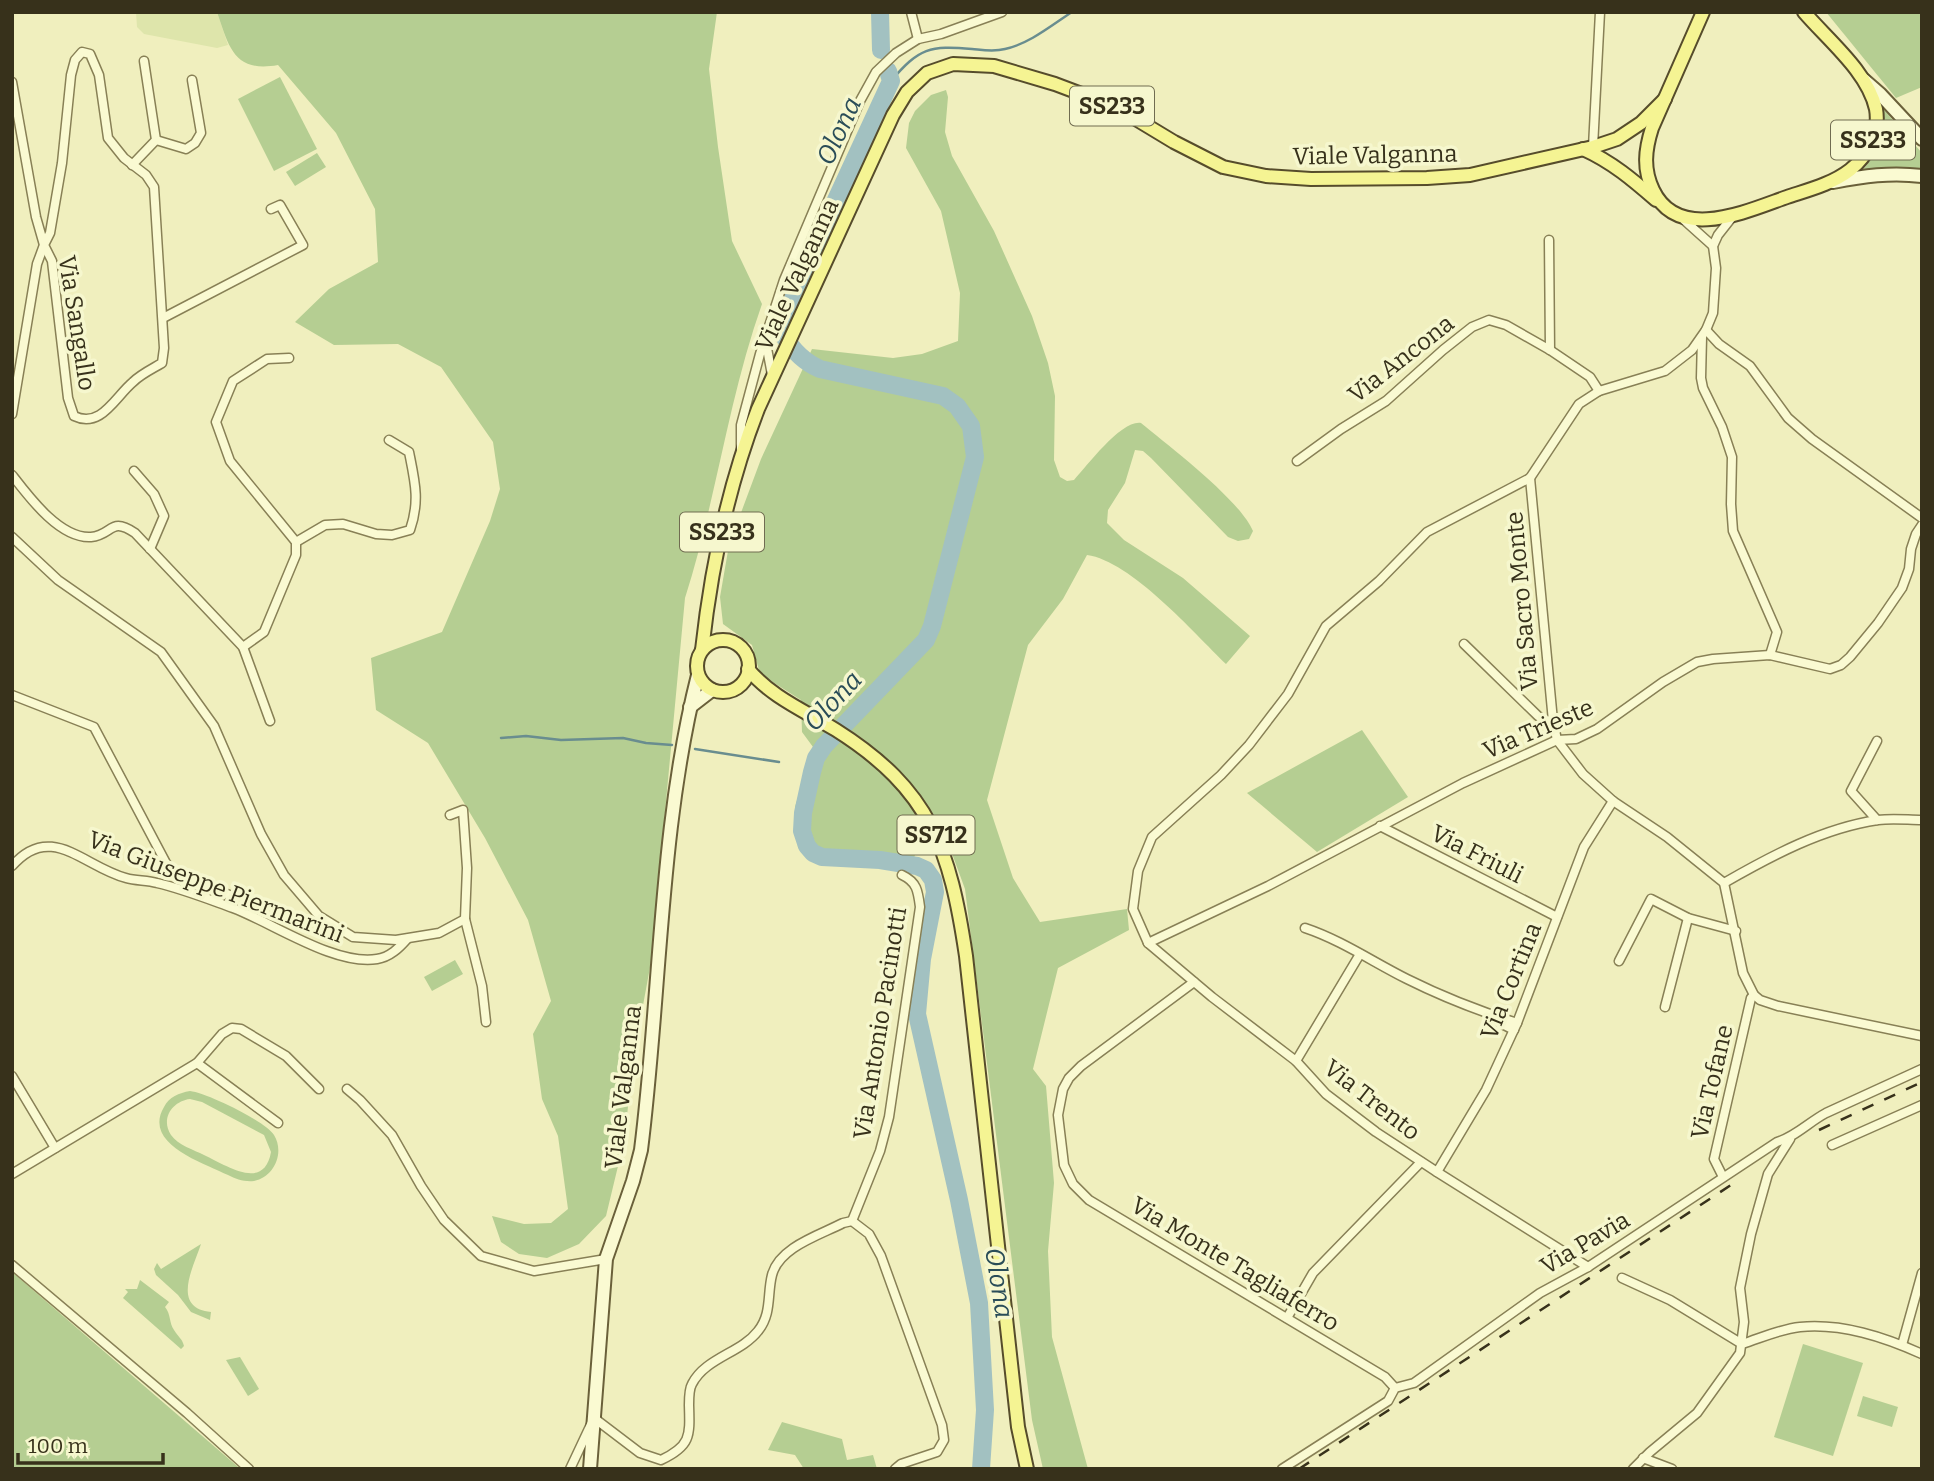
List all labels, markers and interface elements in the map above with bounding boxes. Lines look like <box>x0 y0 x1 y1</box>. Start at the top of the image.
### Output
road number: SS233 <box>1070 86 1154 125</box>
water label: Olona <box>810 92 868 170</box>
road number: SS233 <box>1831 120 1915 160</box>
street label: Viale Valganna <box>1292 140 1458 170</box>
street label: Viale Valganna <box>749 194 845 356</box>
street label: Via Sangallo <box>53 253 101 393</box>
street label: Via Ancona <box>1343 309 1459 409</box>
street label: Via Sacro Monte <box>1500 510 1544 692</box>
road number: SS233 <box>680 512 764 552</box>
water label: Olona <box>797 664 869 738</box>
street label: Via Trieste <box>1479 693 1597 765</box>
road number: SS712 <box>898 816 974 855</box>
street label: Via Friuli <box>1426 819 1528 889</box>
street label: Via Giuseppe Piermarini <box>84 825 348 949</box>
street label: Via Antonio Pacinotti <box>848 905 912 1141</box>
street label: Via Cortina <box>1475 918 1547 1044</box>
street label: Viale Valganna <box>599 1004 647 1170</box>
street label: Via Tofane <box>1685 1022 1739 1142</box>
street label: Via Trento <box>1318 1054 1426 1146</box>
street label: Via Monte Tagliaferro <box>1126 1191 1344 1337</box>
street label: Via Pavia <box>1535 1206 1635 1280</box>
water label: Olona <box>978 1245 1020 1321</box>
scale bar <box>18 1422 163 1466</box>
text: 100 m <box>28 1433 88 1459</box>

